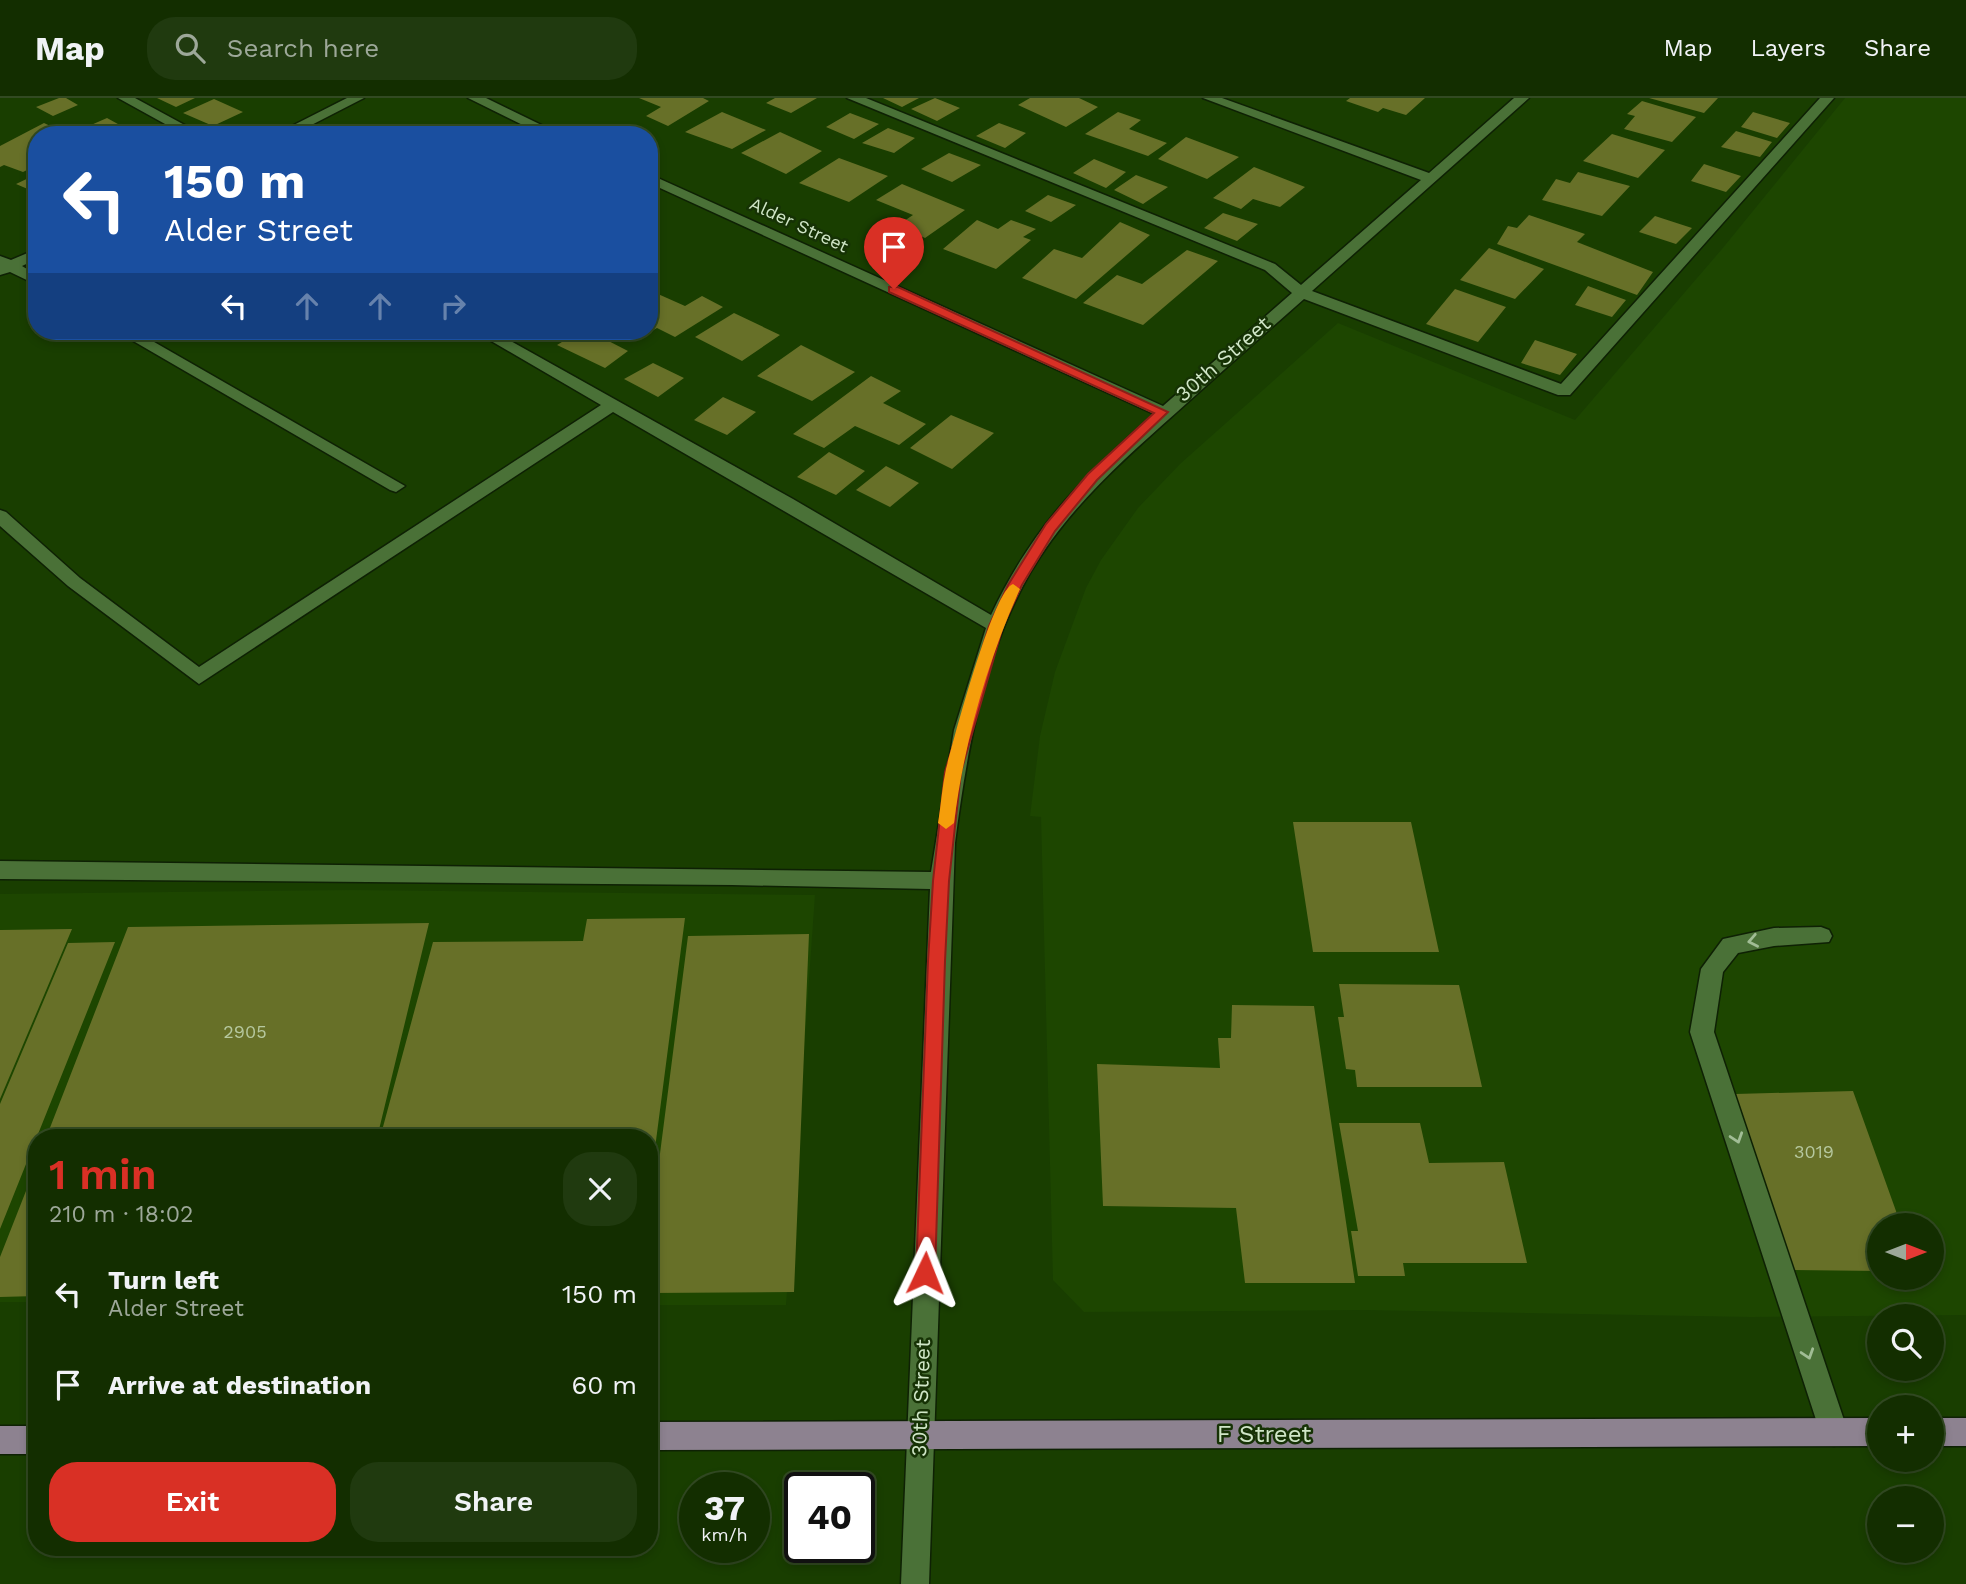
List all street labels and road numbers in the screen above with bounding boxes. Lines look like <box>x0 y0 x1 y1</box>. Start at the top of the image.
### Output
street label: Alder Street <box>747 193 852 257</box>
street label: 30th Street <box>1170 311 1275 407</box>
street label: 30th Street <box>906 1339 935 1457</box>
street label: F Street <box>1217 1420 1311 1448</box>

